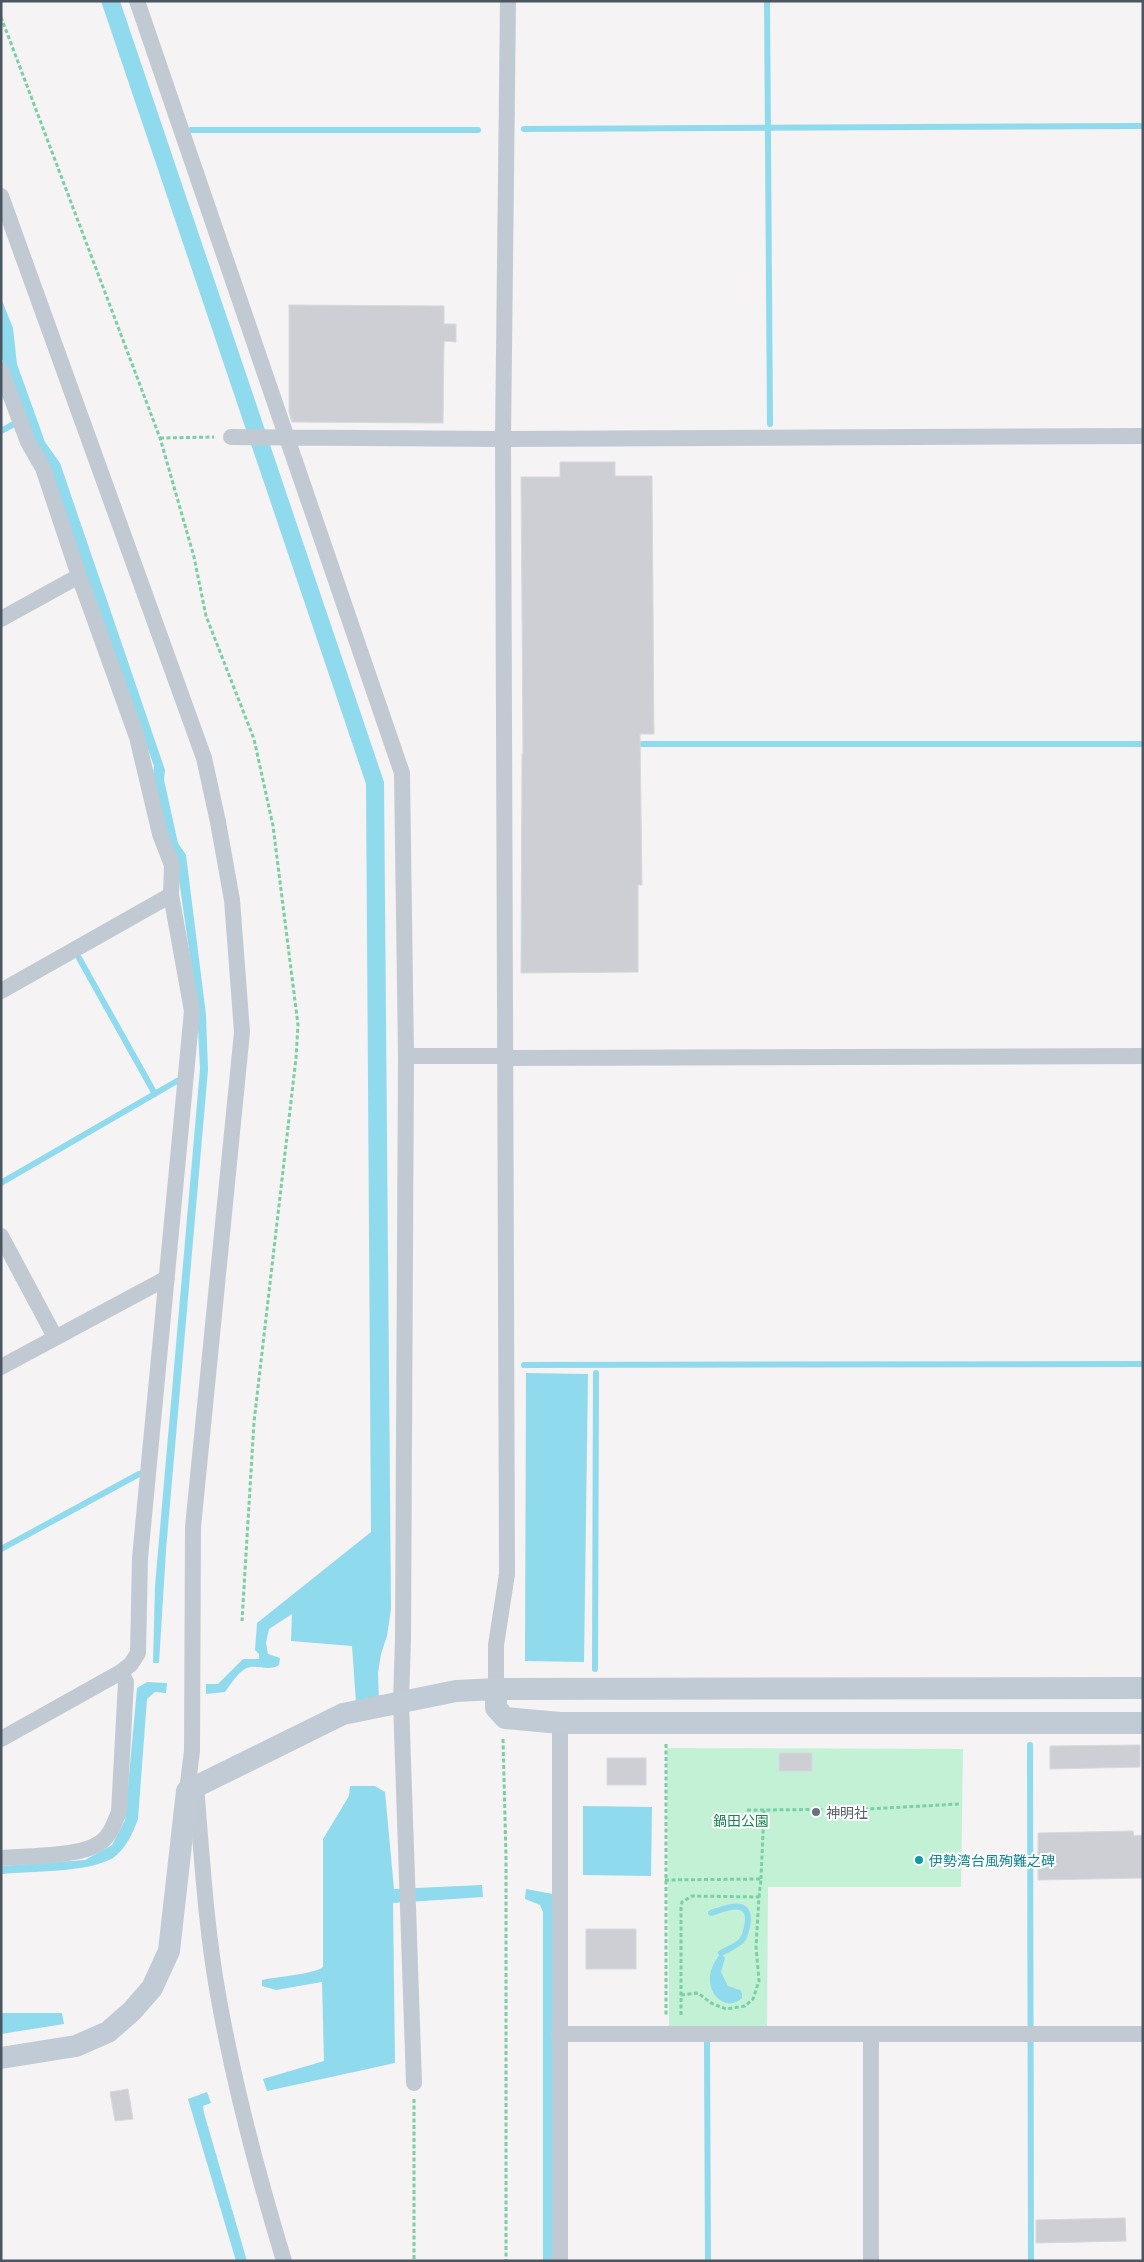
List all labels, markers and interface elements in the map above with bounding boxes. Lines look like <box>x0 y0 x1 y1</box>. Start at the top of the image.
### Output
place label: 神明社 <box>826 1804 868 1821</box>
marker: 神明社 <box>810 1806 822 1818</box>
park label: 鍋田公園 <box>713 1812 769 1829</box>
place label: 伊勢湾台風殉難之碑 <box>929 1852 1055 1869</box>
marker: 伊勢湾台風殉難之碑 <box>913 1854 925 1866</box>

